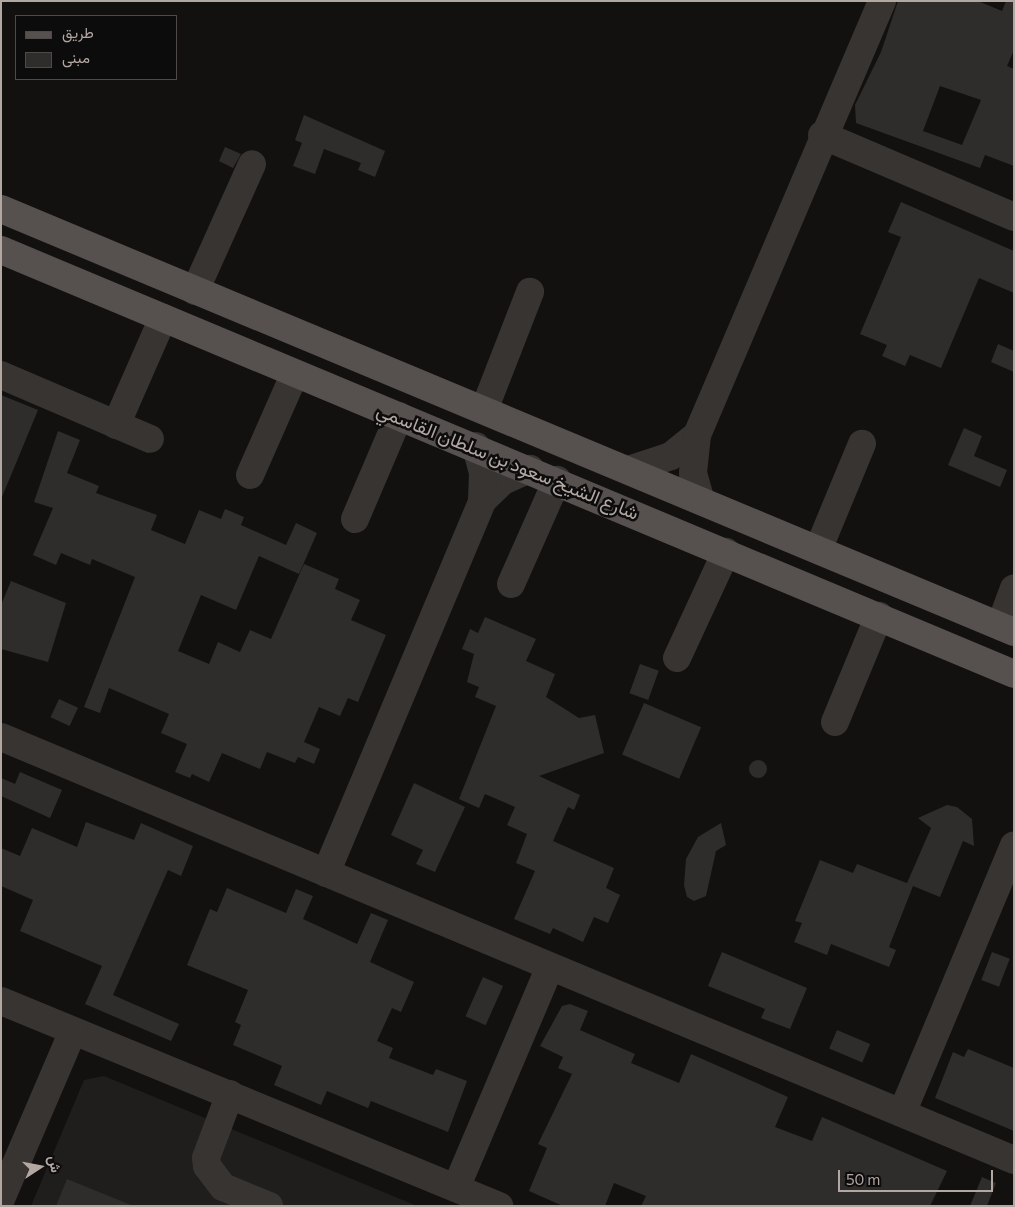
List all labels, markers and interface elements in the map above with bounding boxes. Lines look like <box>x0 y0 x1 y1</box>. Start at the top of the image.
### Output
legend <box>15 15 178 80</box>
text: طريق <box>62 23 94 41</box>
text: مبنى <box>62 48 90 66</box>
street label: شارع الشيخ سعود بن سلطان القاسمي <box>374 398 642 524</box>
north arrow <box>15 1142 65 1192</box>
text: ش <box>45 1154 65 1174</box>
scale bar <box>840 1160 995 1192</box>
text: 50 m <box>846 1170 880 1188</box>

